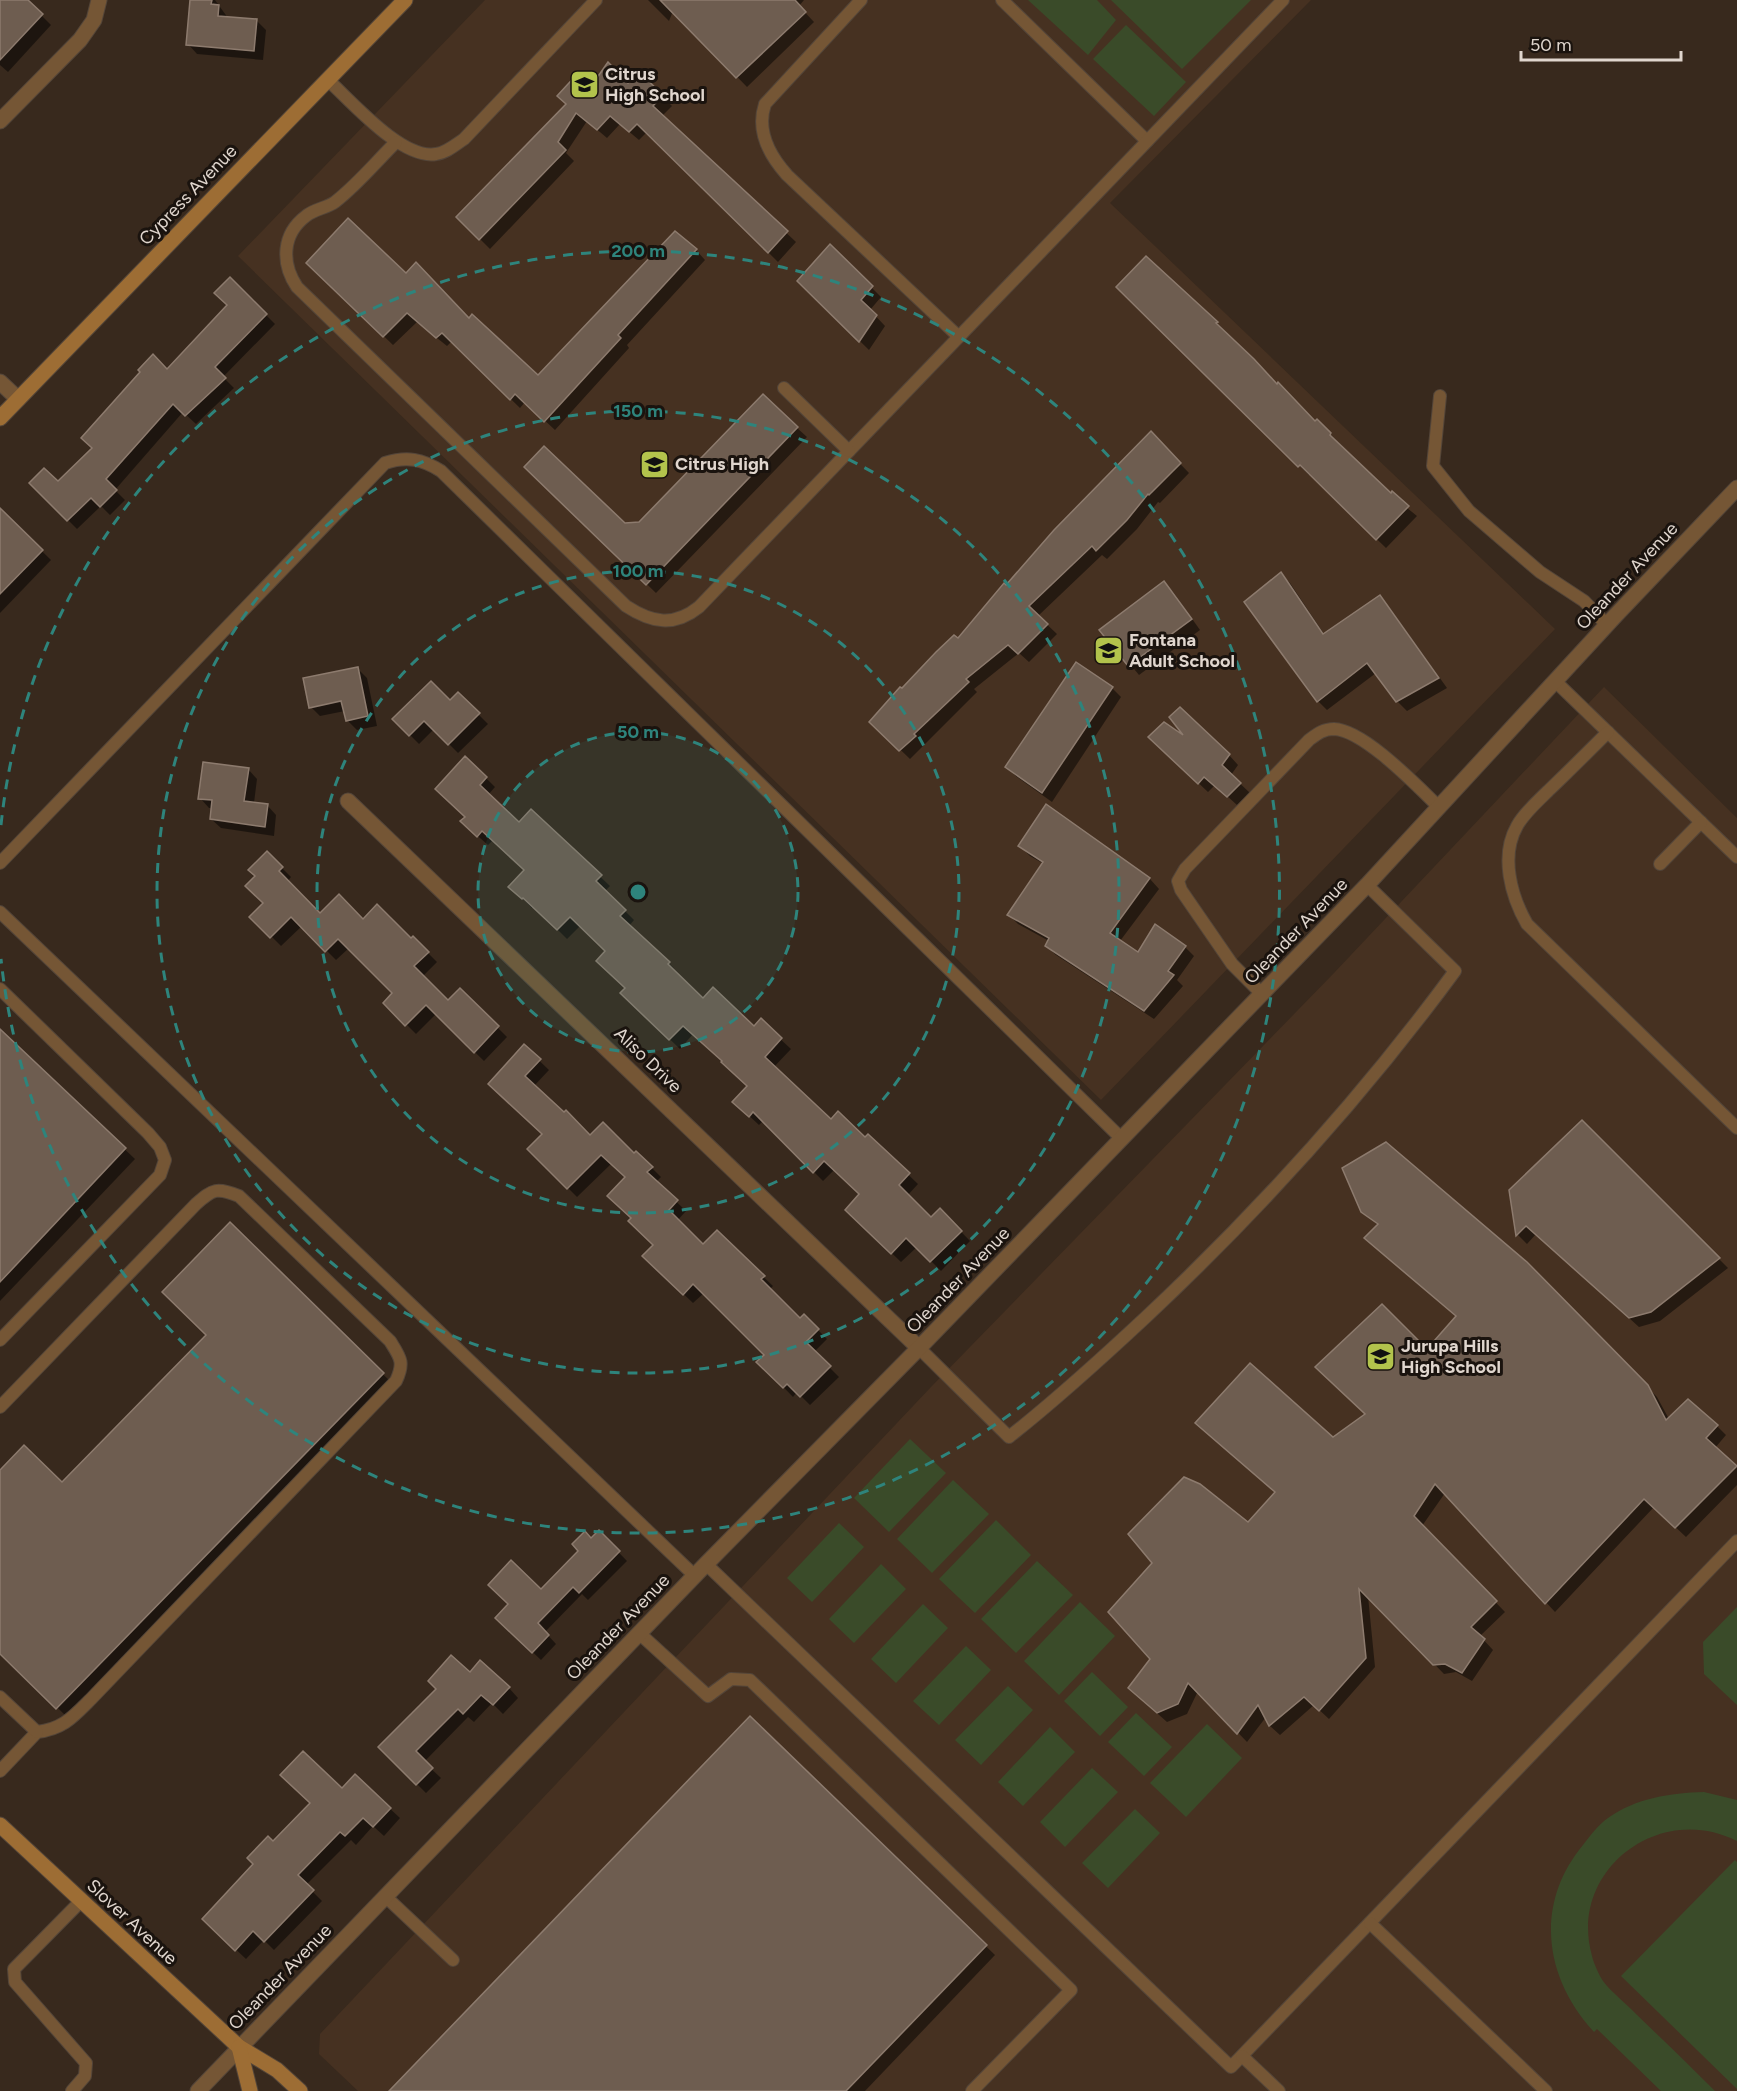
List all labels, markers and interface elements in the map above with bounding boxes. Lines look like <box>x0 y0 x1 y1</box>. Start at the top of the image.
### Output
scale bar <box>1521 24 1682 62</box>
text: 50 m <box>1530 34 1572 56</box>
place label: Citrus High School <box>605 63 705 106</box>
school or university icon: Citrus High School <box>568 68 600 100</box>
street label: Cypress Avenue <box>135 140 242 250</box>
text: 200 m <box>611 240 665 262</box>
text: 150 m <box>613 400 663 422</box>
school or university icon: Citrus High <box>638 448 670 480</box>
place label: Citrus High <box>675 453 769 475</box>
street label: Oleander Avenue <box>1572 518 1682 634</box>
text: 100 m <box>613 560 663 582</box>
place label: Fontana Adult School <box>1129 629 1235 672</box>
school or university icon: Fontana Adult School <box>1092 634 1124 666</box>
text: 50 m <box>617 721 659 743</box>
street label: Oleander Avenue <box>1240 873 1352 989</box>
centre of rings <box>628 882 648 902</box>
street label: Aliso Drive <box>610 1022 686 1098</box>
street label: Oleander Avenue <box>902 1222 1014 1338</box>
place label: Jurupa Hills High School <box>1401 1335 1501 1378</box>
school or university icon: Jurupa Hills High School <box>1364 1340 1396 1372</box>
street label: Oleander Avenue <box>562 1569 674 1685</box>
street label: Slover Avenue <box>82 1875 182 1970</box>
street label: Oleander Avenue <box>224 1919 336 2035</box>

